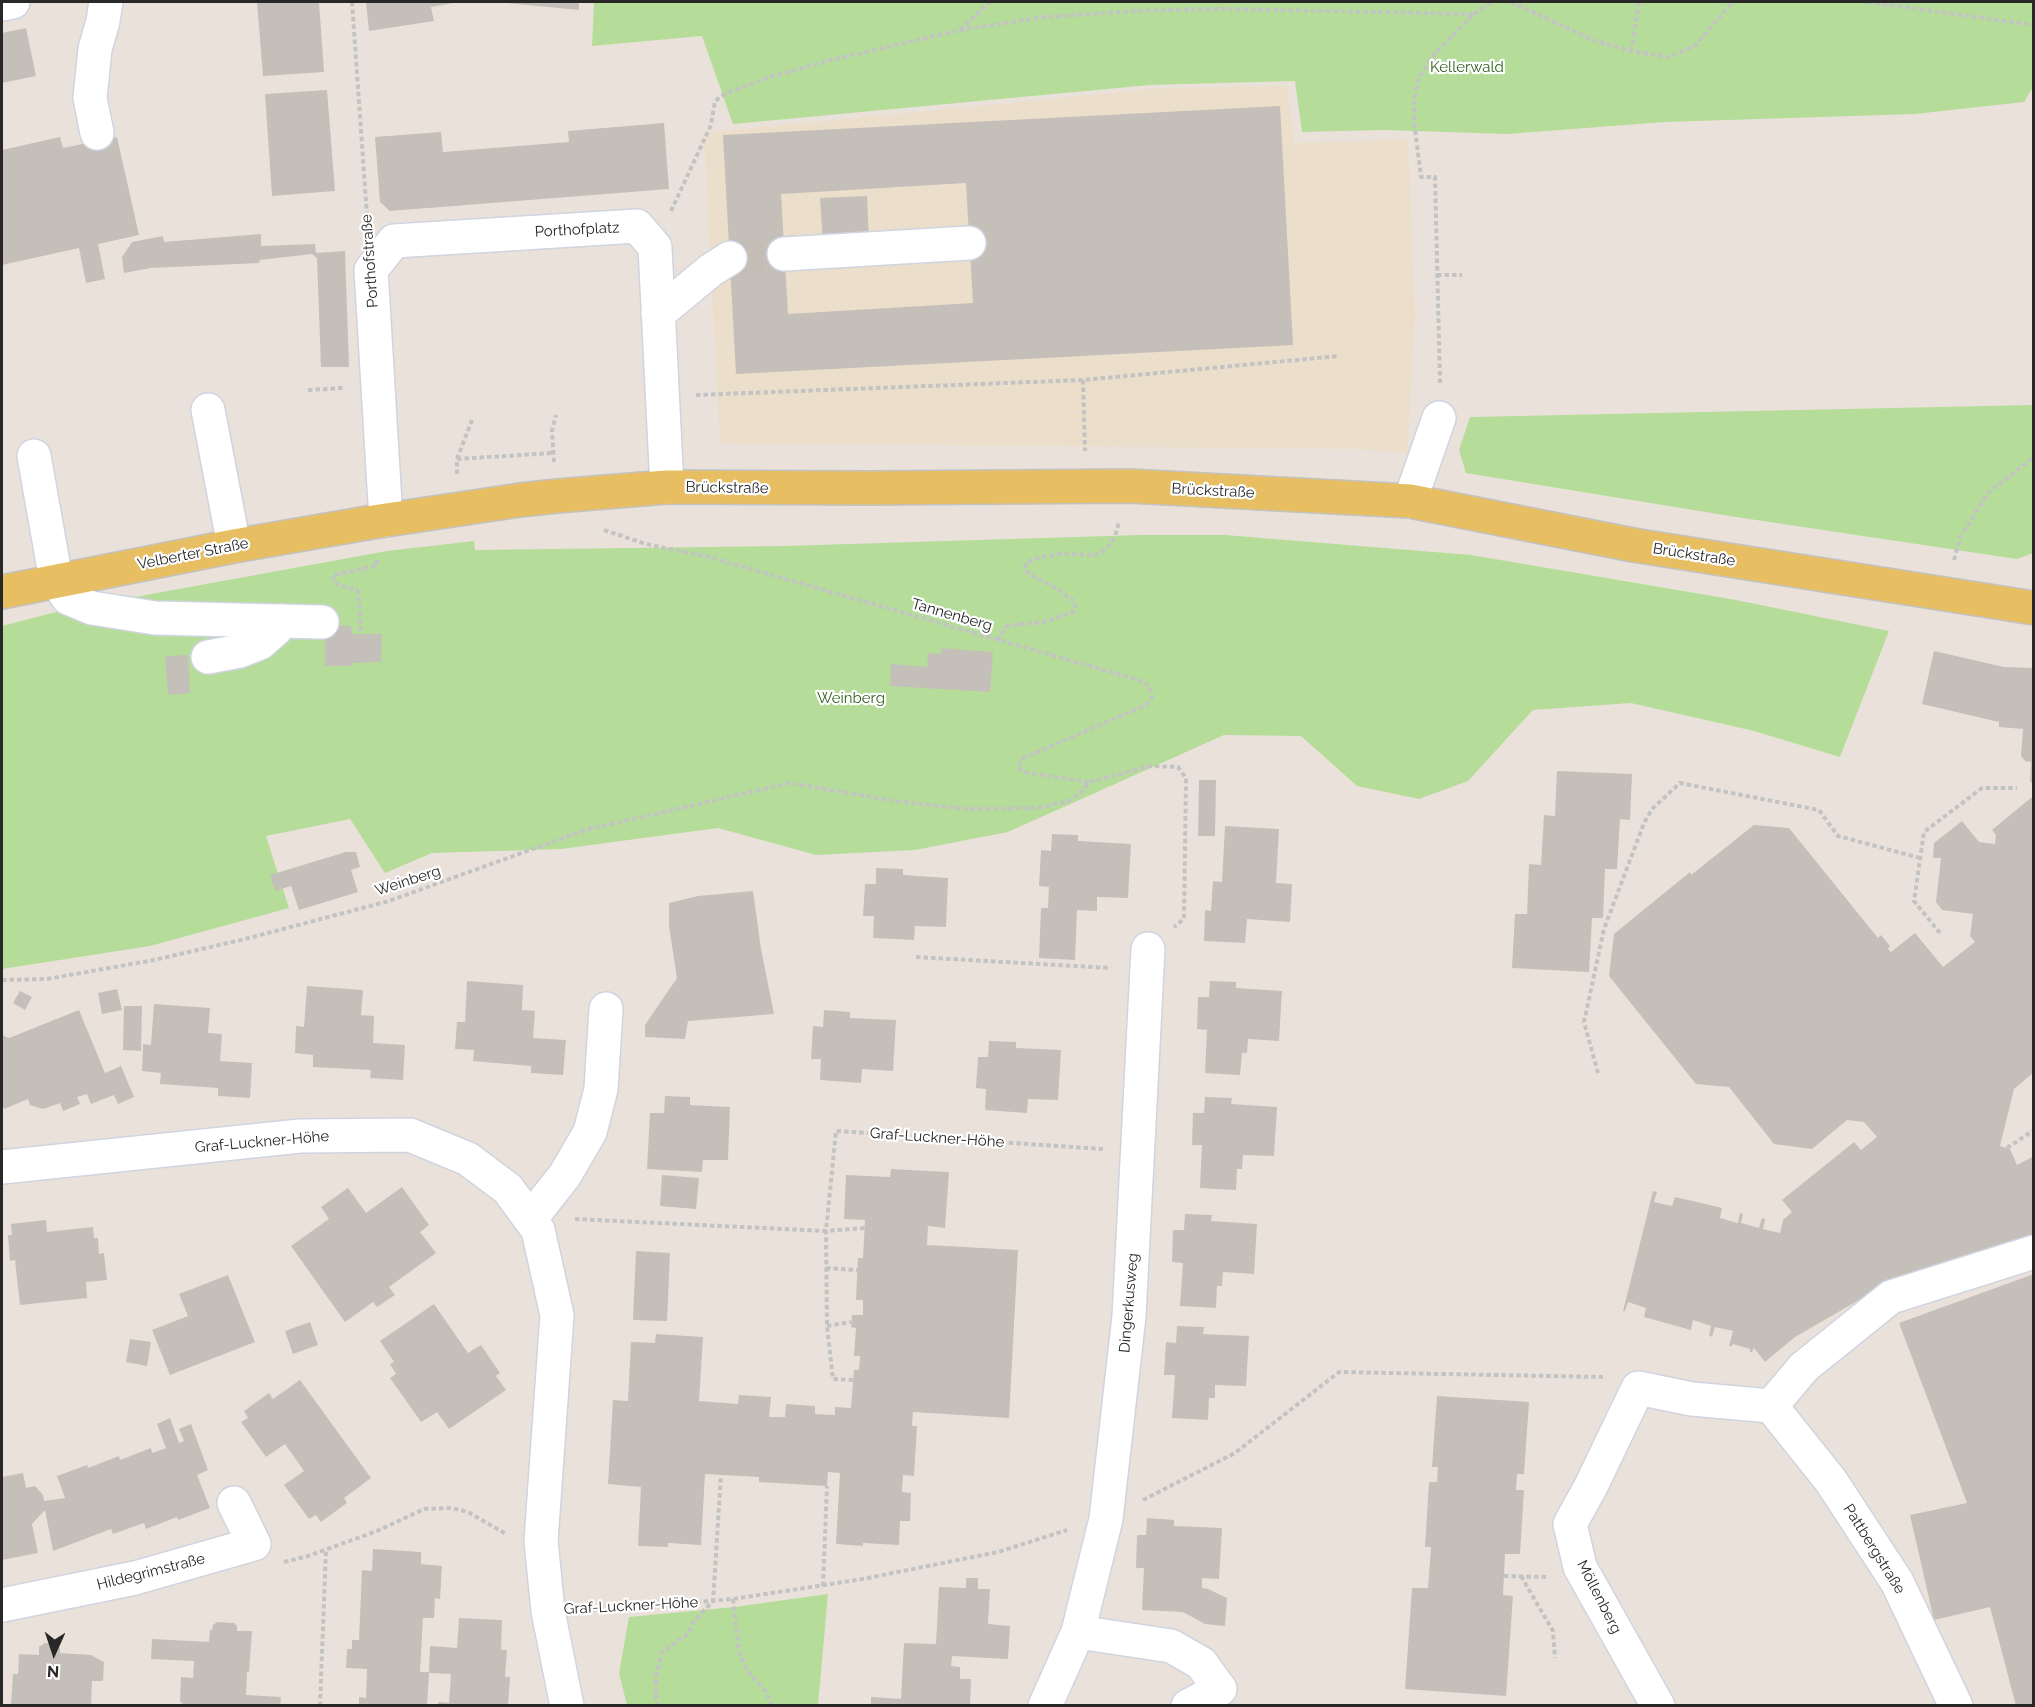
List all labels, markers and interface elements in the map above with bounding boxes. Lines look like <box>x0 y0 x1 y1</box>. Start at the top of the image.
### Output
park label: Kellerwald <box>1430 58 1504 76</box>
street label: Porthofstraße <box>358 214 382 308</box>
street label: Porthofplatz <box>534 219 620 241</box>
street label: Brückstraße <box>685 478 769 498</box>
street label: Brückstraße <box>1171 480 1255 502</box>
street label: Velberter Straße <box>136 534 250 574</box>
street label: Brückstraße <box>1652 540 1736 570</box>
street label: Tannenberg <box>910 595 994 635</box>
park label: Weinberg <box>817 689 885 707</box>
street label: Weinberg <box>373 862 443 900</box>
street label: Graf-Luckner-Höhe <box>869 1124 1005 1152</box>
street label: Graf-Luckner-Höhe <box>194 1127 330 1157</box>
street label: Dingerkusweg <box>1116 1252 1142 1354</box>
street label: Pattbergstraße <box>1839 1501 1909 1597</box>
street label: Hildegrimstraße <box>95 1550 207 1594</box>
street label: Möllenberg <box>1573 1557 1625 1637</box>
street label: Graf-Luckner-Höhe <box>563 1593 699 1619</box>
north arrow <box>24 1623 84 1683</box>
text: N <box>46 1662 60 1681</box>

